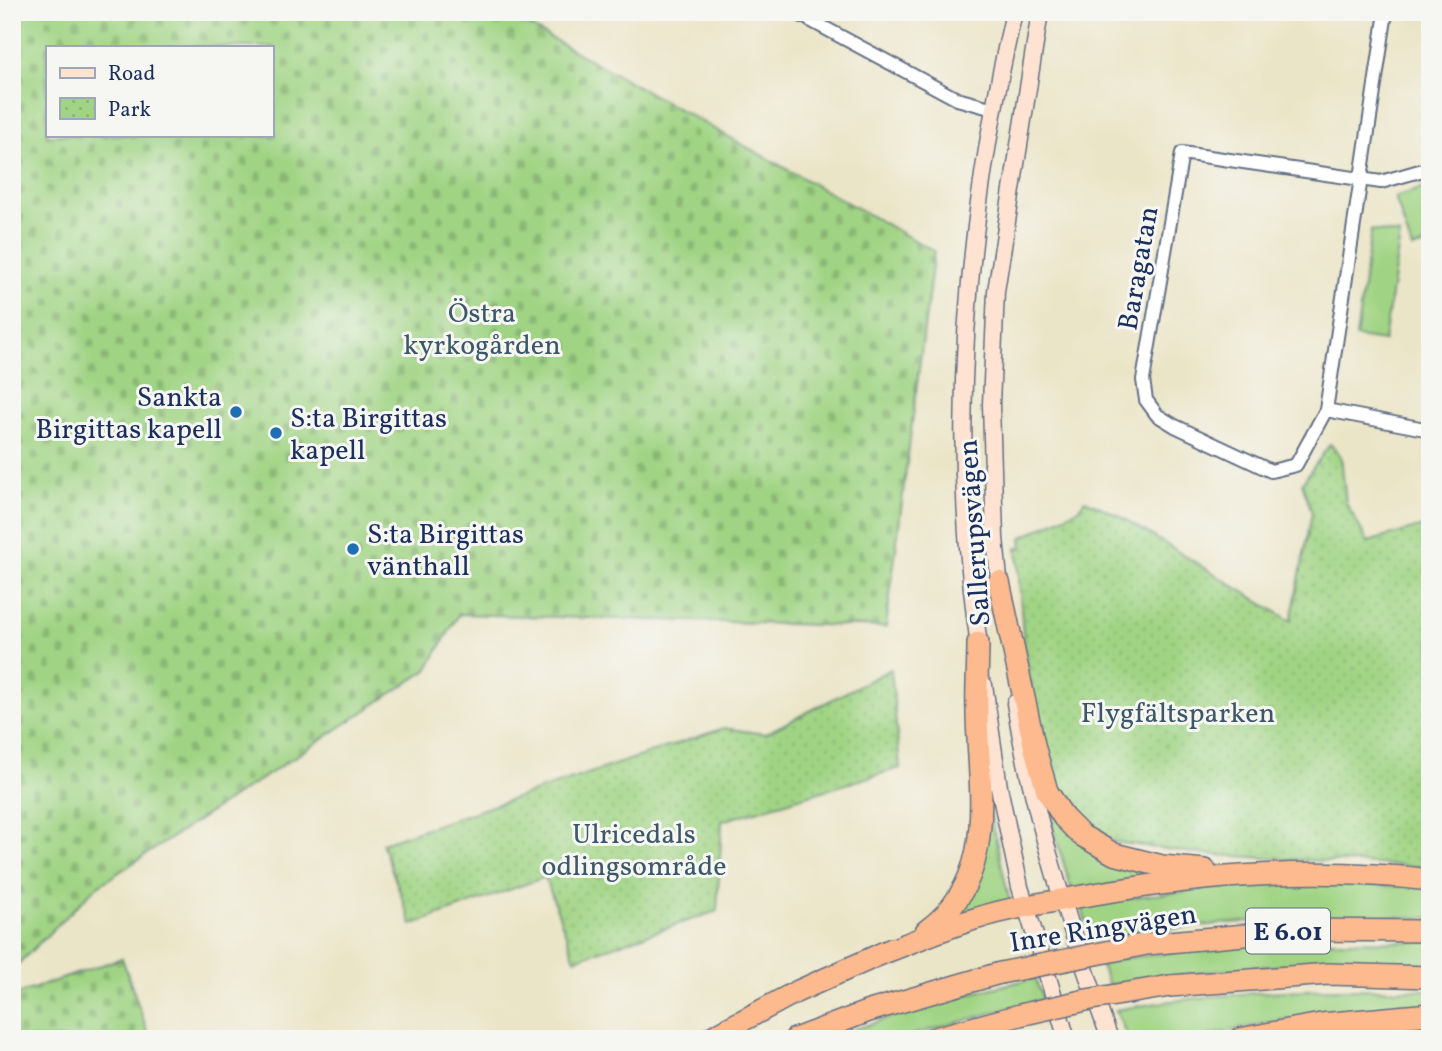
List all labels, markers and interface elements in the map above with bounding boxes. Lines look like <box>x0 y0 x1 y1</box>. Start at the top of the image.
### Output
legend <box>46 46 273 136</box>
text: Road <box>108 60 155 89</box>
text: Park <box>108 96 151 125</box>
street label: Baragatan <box>1109 203 1170 334</box>
park label: Östra kyrkogården <box>403 295 561 366</box>
place label: Sankta Birgittas kapell <box>35 379 222 450</box>
place label: S:ta Birgittas kapell <box>290 400 447 471</box>
marker: Sankta Birgittas kapell <box>228 404 244 420</box>
marker: S:ta Birgittas kapell <box>268 425 284 441</box>
street label: Sallerupsvägen <box>950 438 1001 628</box>
place label: S:ta Birgittas vänthall <box>367 516 524 587</box>
marker: S:ta Birgittas vänthall <box>345 541 361 557</box>
park label: Flygfältsparken <box>1081 695 1275 734</box>
park label: Ulricedals odlingsområde <box>542 816 726 887</box>
street label: Inre Ringvägen <box>1007 895 1200 964</box>
road number: E 6.01 <box>1246 908 1330 954</box>

